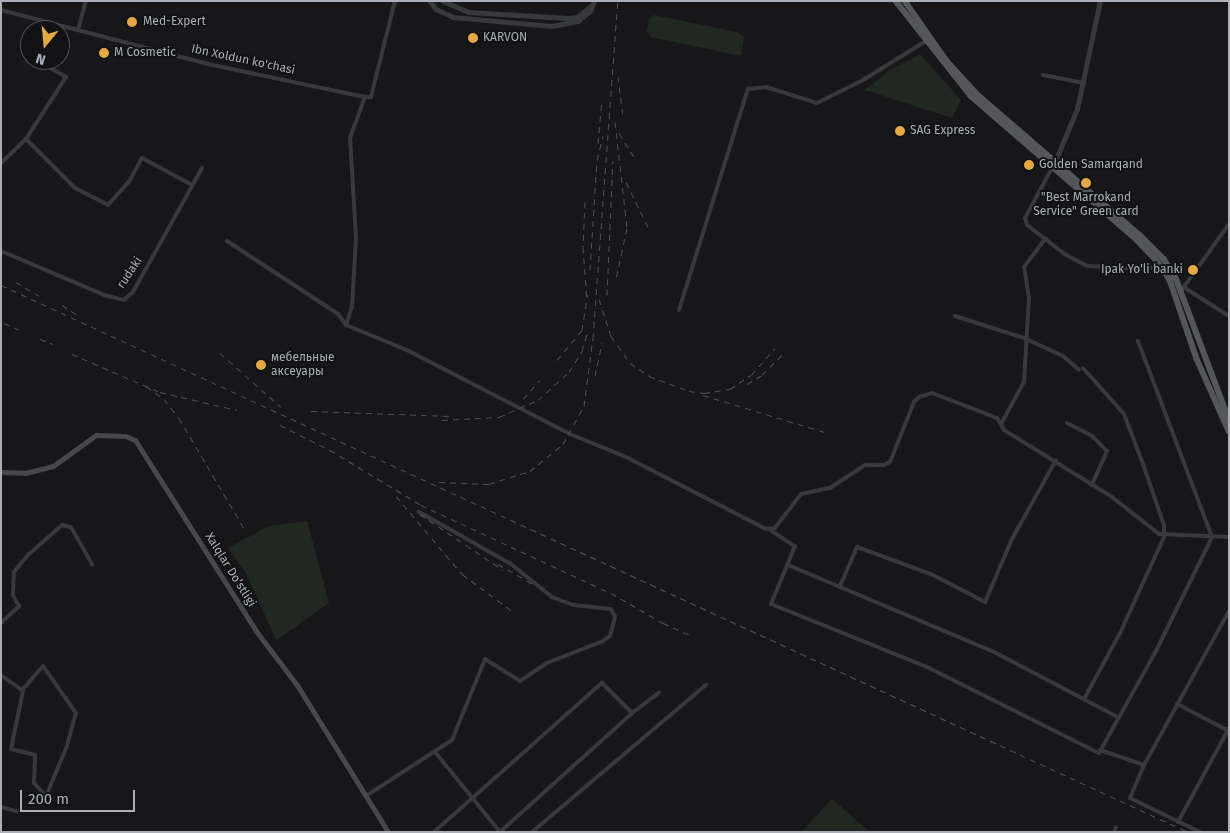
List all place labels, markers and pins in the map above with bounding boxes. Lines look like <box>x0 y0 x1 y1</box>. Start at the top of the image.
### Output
marker: Med-Expert <box>125 15 139 29</box>
place label: Med-Expert <box>143 15 206 29</box>
place label: KARVON <box>483 31 527 45</box>
marker: KARVON <box>467 32 479 44</box>
place label: M Cosmetic <box>114 46 176 60</box>
marker: M Cosmetic <box>98 47 110 59</box>
place label: SAG Express <box>910 124 975 138</box>
marker: SAG Express <box>894 125 906 137</box>
place label: Golden Samarqand <box>1039 158 1143 172</box>
marker: Golden Samarqand <box>1023 159 1035 171</box>
marker: "Best Marrokand Service" Green card <box>1080 177 1092 189</box>
place label: "Best Marrokand Service" Green card <box>1033 191 1139 219</box>
place label: Ipak Yo'li banki <box>1101 263 1183 277</box>
marker: Ipak Yo'li banki <box>1187 264 1199 276</box>
place label: мебельные аксеуары <box>271 351 335 379</box>
marker: мебельные аксеуары <box>255 359 267 371</box>

